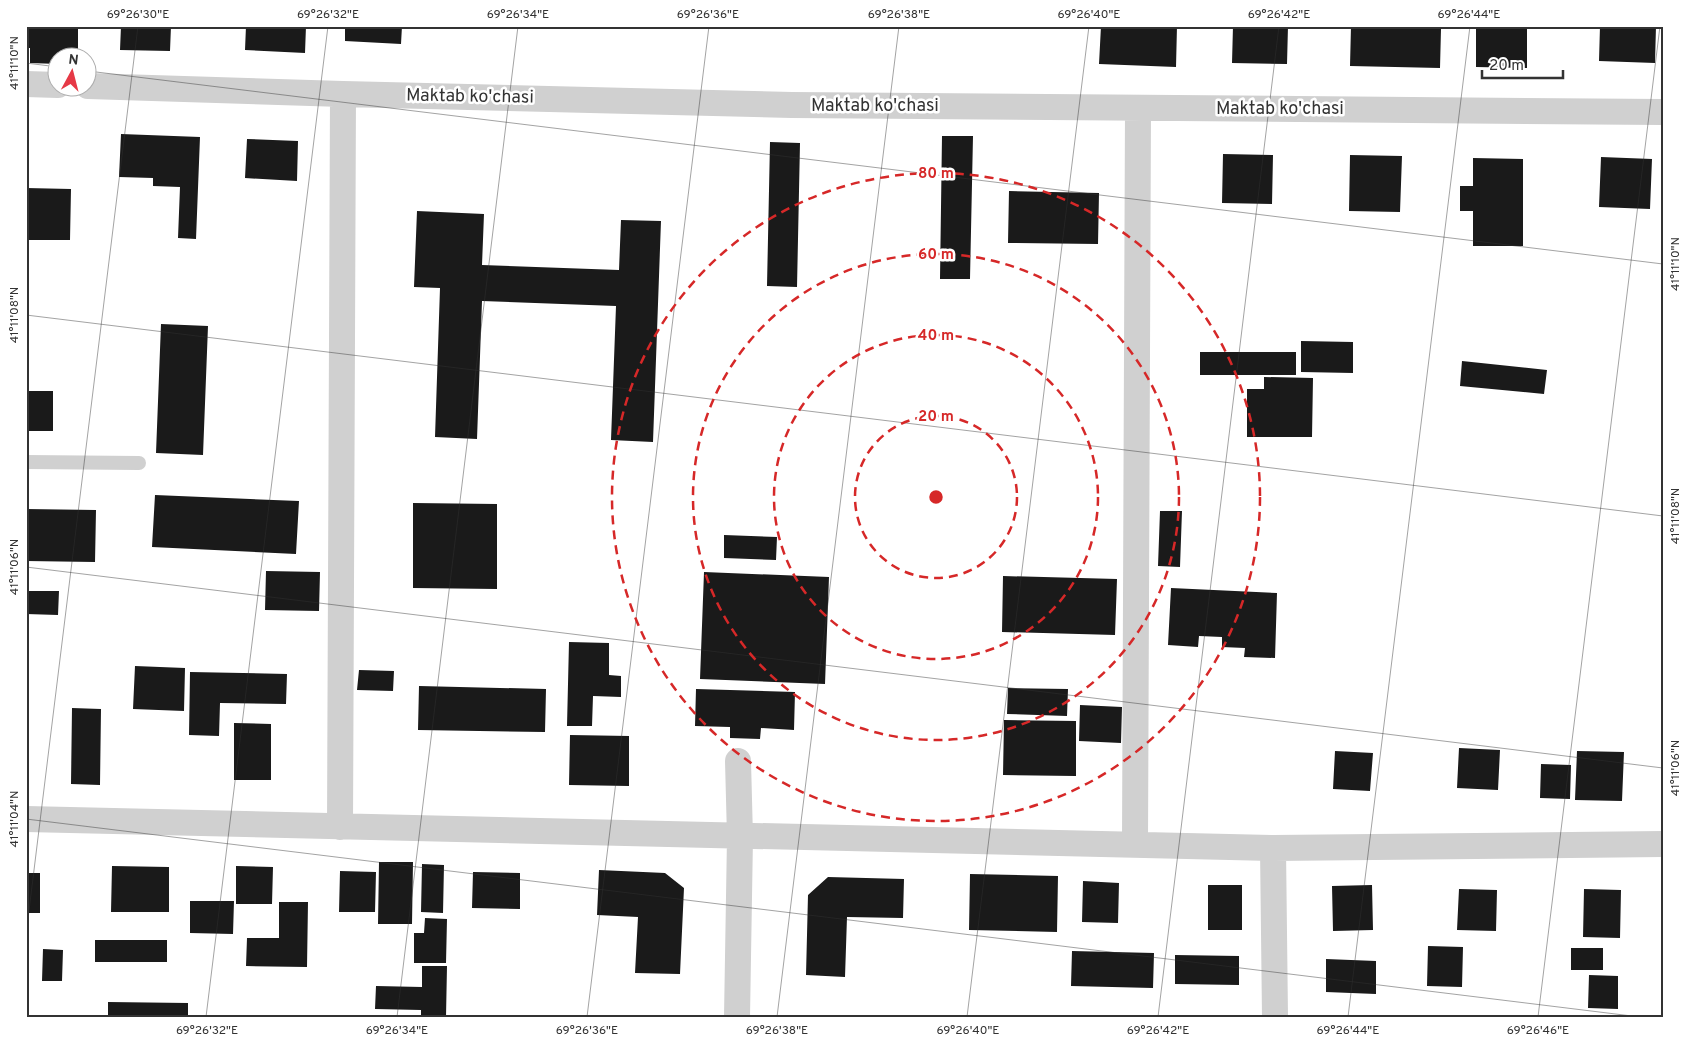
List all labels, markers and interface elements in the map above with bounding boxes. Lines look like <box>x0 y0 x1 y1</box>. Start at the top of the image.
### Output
text: 69°26'30"E <box>107 7 169 23</box>
text: 69°26'32"E <box>297 7 359 23</box>
text: 69°26'34"E <box>487 7 549 23</box>
text: 69°26'36"E <box>677 7 739 23</box>
text: 69°26'38"E <box>868 7 930 23</box>
text: 69°26'40"E <box>1057 7 1121 23</box>
text: 69°26'42"E <box>1248 7 1310 23</box>
text: 69°26'44"E <box>1438 7 1500 23</box>
text: 41°11'10"N <box>7 36 23 90</box>
north arrow <box>48 48 98 98</box>
scale bar <box>1482 48 1563 80</box>
text: N <box>67 52 79 70</box>
text: 20 m <box>1489 57 1524 76</box>
street label: Maktab ko'chasi <box>406 84 534 110</box>
street label: Maktab ko'chasi <box>811 95 939 118</box>
street label: Maktab ko'chasi <box>1216 98 1344 121</box>
text: 80 m <box>918 165 954 184</box>
text: 41°11'10"N <box>1668 237 1684 291</box>
text: 60 m <box>918 246 954 265</box>
text: 41°11'08"N <box>7 287 23 343</box>
text: 40 m <box>918 327 954 346</box>
text: 20 m <box>918 408 954 427</box>
centre of rings <box>927 488 945 506</box>
text: 41°11'08"N <box>1668 488 1684 544</box>
text: 41°11'06"N <box>7 539 23 595</box>
text: 41°11'06"N <box>1668 740 1684 796</box>
text: 41°11'04"N <box>7 791 23 847</box>
text: 69°26'32"E <box>176 1023 238 1039</box>
text: 69°26'34"E <box>366 1023 428 1039</box>
text: 69°26'36"E <box>556 1023 618 1039</box>
text: 69°26'38"E <box>746 1023 808 1039</box>
text: 69°26'40"E <box>936 1023 1000 1039</box>
text: 69°26'42"E <box>1127 1023 1189 1039</box>
text: 69°26'44"E <box>1317 1023 1379 1039</box>
text: 69°26'46"E <box>1507 1023 1569 1039</box>

